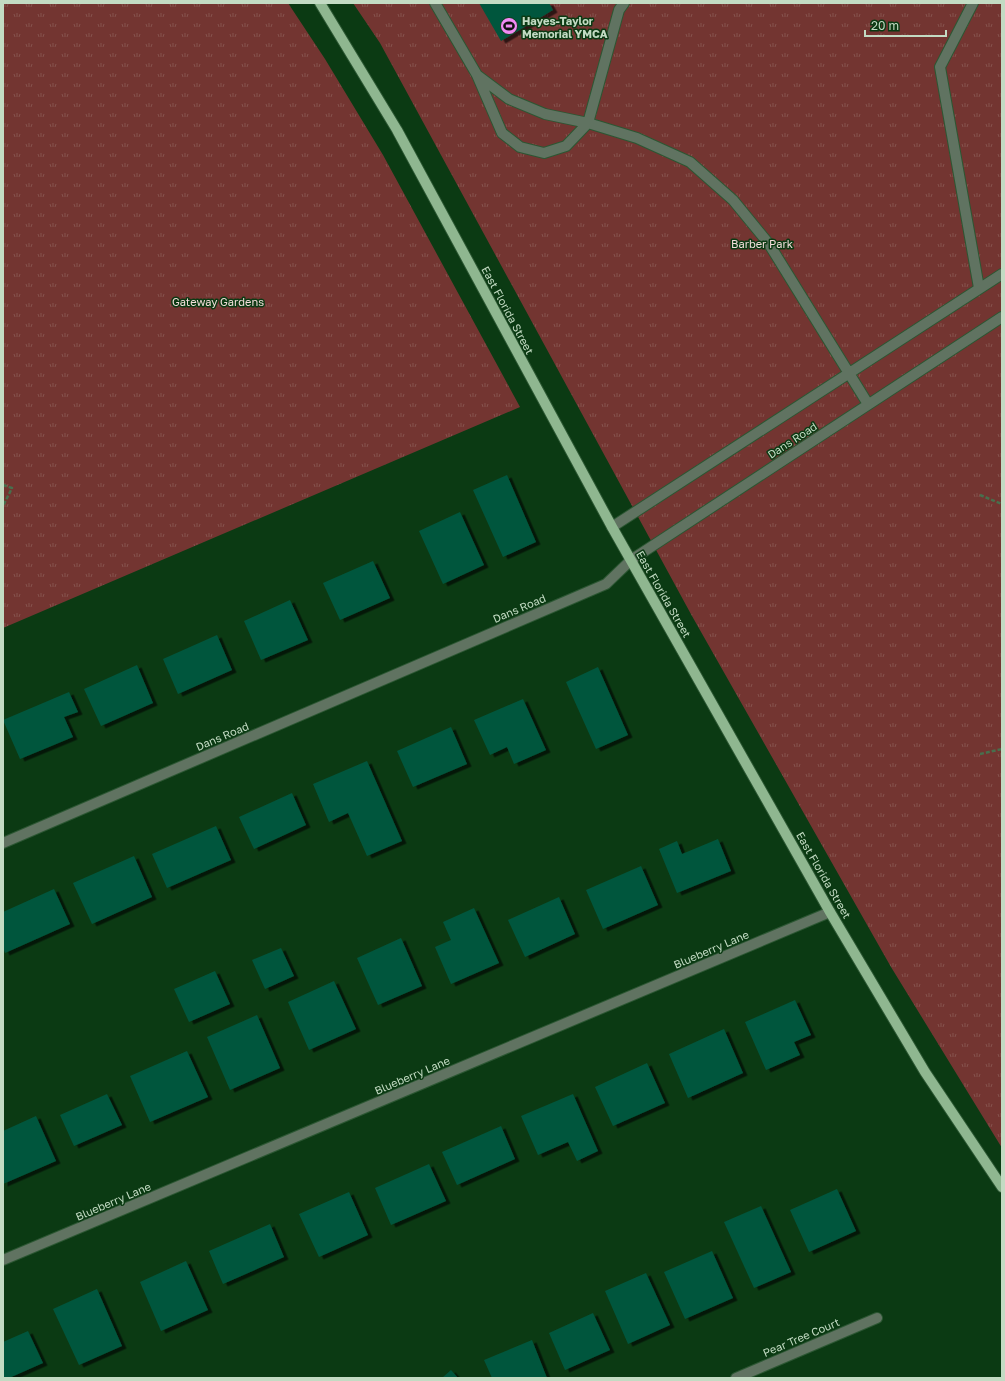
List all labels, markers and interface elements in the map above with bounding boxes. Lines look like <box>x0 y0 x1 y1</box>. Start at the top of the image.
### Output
scale bar <box>865 12 946 38</box>
place label: Hayes-Taylor Memorial YMCA <box>522 14 608 40</box>
sports icon: Hayes-Taylor Memorial YMCA <box>499 16 519 36</box>
text: 20 m <box>871 18 899 33</box>
park label: Barber Park <box>731 237 793 250</box>
street label: East Florida Street <box>479 264 537 356</box>
park label: Gateway Gardens <box>172 295 264 308</box>
street label: Dans Road <box>765 419 819 461</box>
street label: East Florida Street <box>634 548 694 640</box>
street label: Dans Road <box>491 591 547 625</box>
street label: Dans Road <box>194 719 250 753</box>
street label: East Florida Street <box>794 829 854 921</box>
street label: Blueberry Lane <box>671 927 751 971</box>
street label: Blueberry Lane <box>372 1053 452 1097</box>
street label: Blueberry Lane <box>73 1179 153 1223</box>
street label: Pear Tree Court <box>761 1315 841 1359</box>

